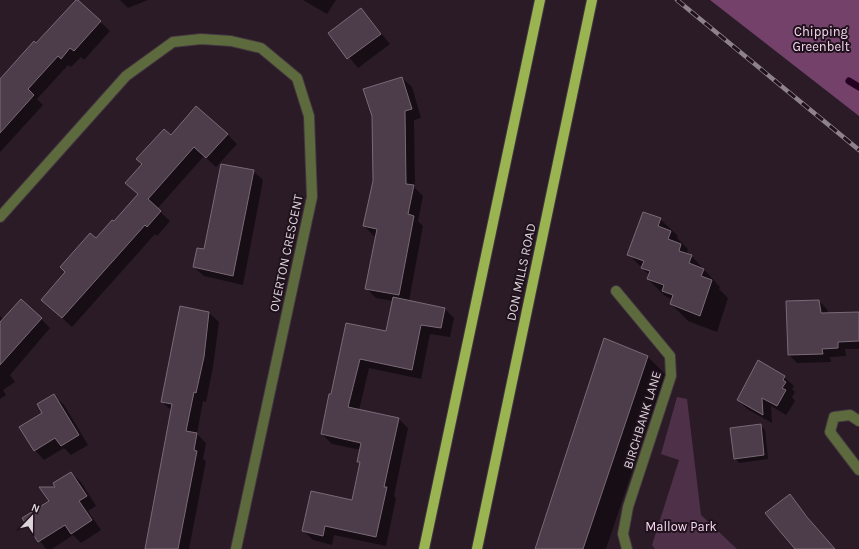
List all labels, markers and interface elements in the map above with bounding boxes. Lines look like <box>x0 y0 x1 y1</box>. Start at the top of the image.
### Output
park label: Chipping Greenbelt <box>792 24 850 54</box>
street label: OVERTON CRESCENT <box>266 193 306 313</box>
street label: DON MILLS ROAD <box>503 222 539 322</box>
street label: BIRCHBANK LANE <box>620 369 664 471</box>
north arrow <box>12 497 52 537</box>
text: N <box>29 501 42 516</box>
park label: Mallow Park <box>645 519 717 534</box>

